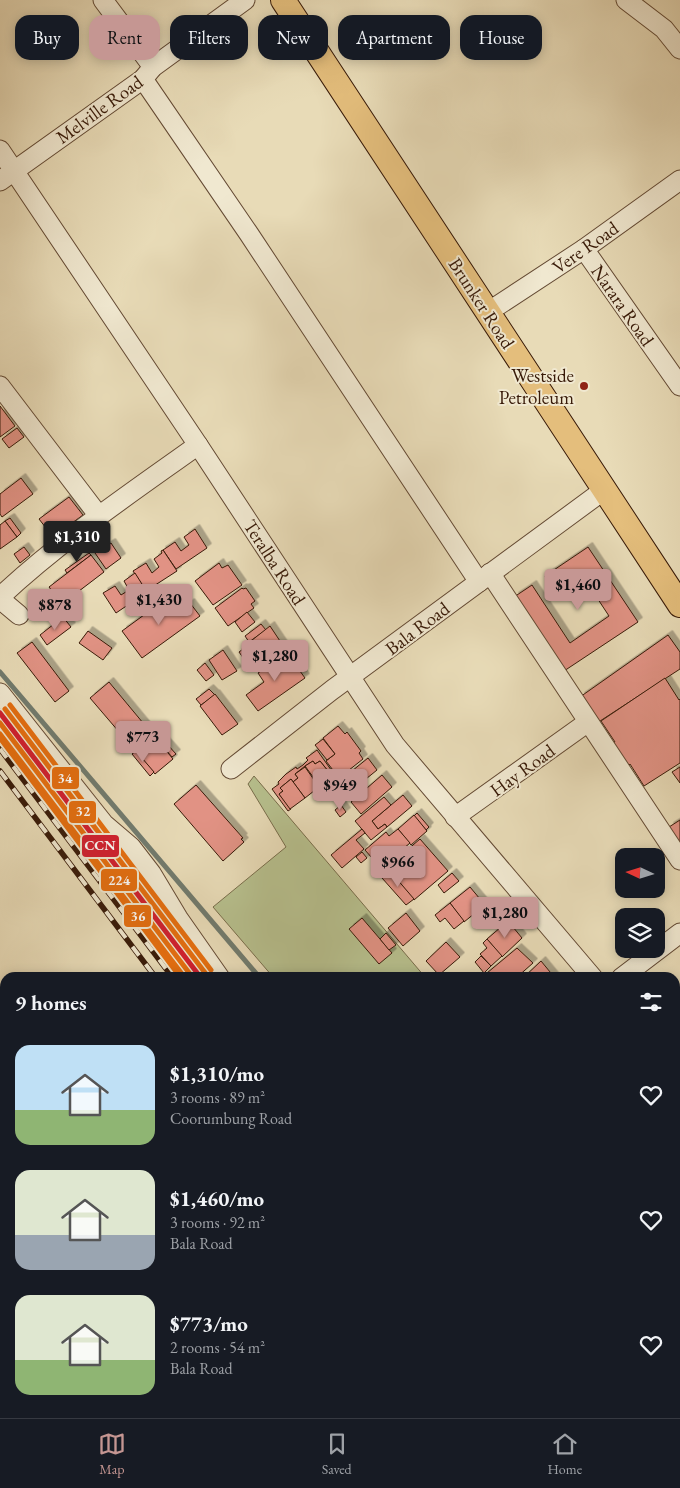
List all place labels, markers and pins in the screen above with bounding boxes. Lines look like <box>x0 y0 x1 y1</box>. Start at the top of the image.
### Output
place label: Westside Petroleum <box>499 363 574 410</box>
marker: Westside Petroleum <box>578 380 590 392</box>
pin: $1,310 <box>36 520 118 563</box>
pin: $1,460 <box>537 568 619 611</box>
pin: $1,430 <box>118 584 200 626</box>
pin: $878 <box>25 588 85 631</box>
pin: $1,280 <box>234 640 316 682</box>
pin: $773 <box>113 720 173 763</box>
pin: $949 <box>310 768 370 811</box>
pin: $966 <box>368 846 428 888</box>
pin: $1,280 <box>464 896 546 939</box>

